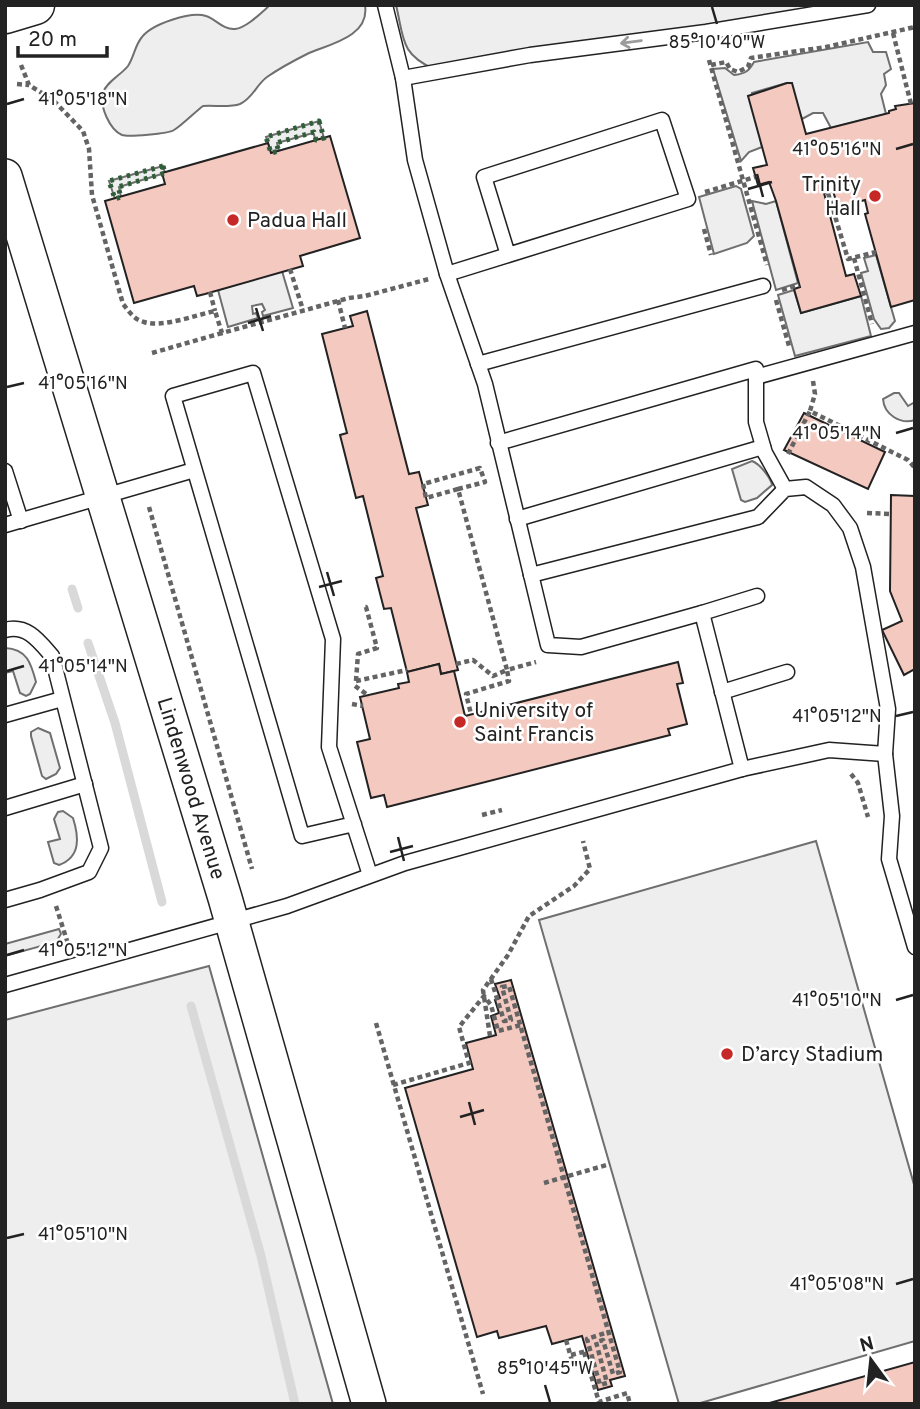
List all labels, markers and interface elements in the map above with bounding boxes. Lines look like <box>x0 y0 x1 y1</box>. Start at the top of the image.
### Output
scale bar <box>18 14 107 58</box>
text: 20 m <box>28 27 77 54</box>
text: 85°10'40"W <box>669 32 765 55</box>
one-way arrow <box>621 35 643 48</box>
text: 41°05'18"N <box>38 89 128 112</box>
text: 41°05'16"N <box>792 139 882 162</box>
place label: Trinity Hall <box>801 172 861 223</box>
marker: Trinity Hall <box>867 188 883 204</box>
place label: Padua Hall <box>247 208 347 235</box>
marker: Padua Hall <box>225 212 241 228</box>
text: 41°05'16"N <box>38 373 128 396</box>
text: 41°05'14"N <box>792 423 882 446</box>
text: 41°05'14"N <box>38 656 128 679</box>
street label: Lindenwood Avenue <box>150 694 231 883</box>
place label: University of Saint Francis <box>474 698 594 749</box>
text: 41°05'12"N <box>792 706 882 729</box>
marker: University of Saint Francis <box>452 714 468 730</box>
text: 41°05'12"N <box>38 940 128 963</box>
text: 41°05'10"N <box>792 990 882 1013</box>
place label: D’arcy Stadium <box>741 1042 883 1069</box>
marker: D’arcy Stadium <box>719 1046 735 1062</box>
text: 41°05'10"N <box>38 1224 128 1247</box>
text: 41°05'08"N <box>790 1274 884 1297</box>
north arrow <box>836 1325 906 1395</box>
text: N <box>857 1332 877 1359</box>
text: 85°10'45"W <box>497 1358 593 1381</box>

